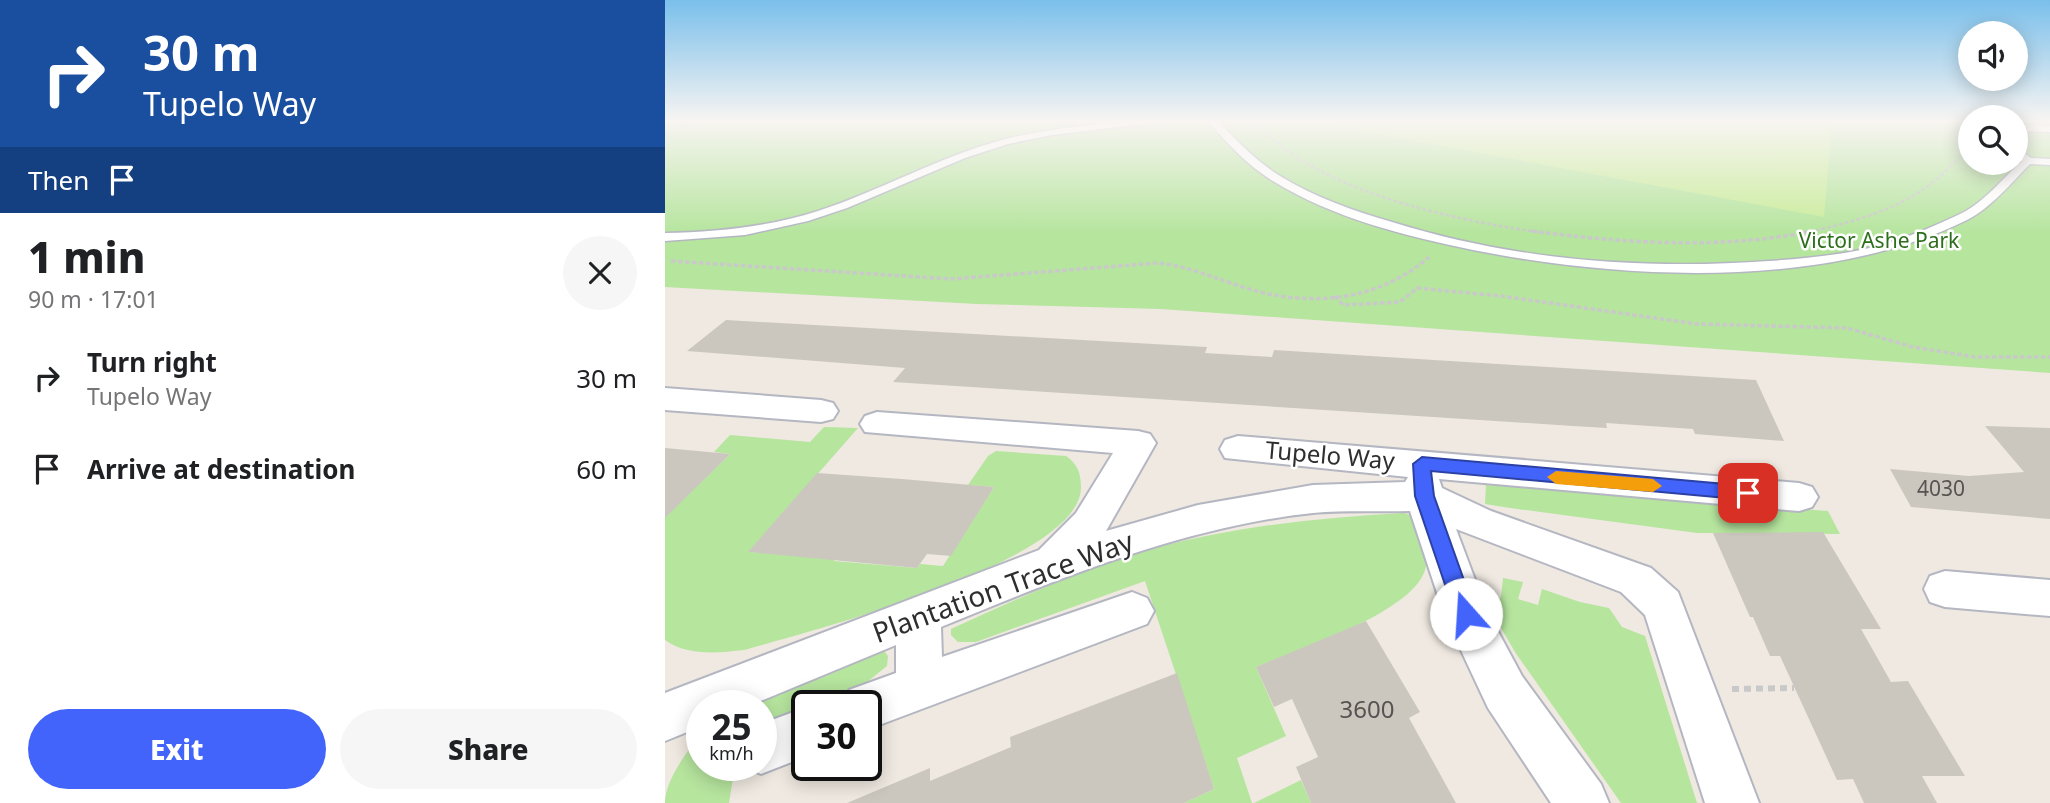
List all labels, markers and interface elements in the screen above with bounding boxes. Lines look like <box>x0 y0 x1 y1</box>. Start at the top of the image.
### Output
text: 30 m <box>143 19 260 85</box>
map controls <box>1958 21 2028 175</box>
button: sound <box>1958 21 2028 91</box>
icon: right <box>28 28 119 119</box>
text: Tupelo Way <box>143 82 316 125</box>
button: search <box>1958 105 2028 175</box>
icon: arrive <box>103 161 141 199</box>
text: Then <box>28 162 89 198</box>
park label: Victor Ashe Park <box>1799 226 1960 254</box>
text: 1 min <box>28 228 145 285</box>
button: close <box>563 236 637 310</box>
text: 90 m · 17:01 <box>28 283 159 315</box>
text: Turn right <box>87 344 217 380</box>
icon: right <box>28 359 66 397</box>
text: 30 m <box>576 360 637 396</box>
text: Tupelo Way <box>87 380 211 412</box>
street label: Tupelo Way <box>1264 432 1397 477</box>
icon: arrive <box>28 450 66 488</box>
text: Arrive at destination <box>87 451 356 487</box>
text: 60 m <box>576 451 637 487</box>
pin <box>1718 463 1778 523</box>
icon: arrive <box>1729 474 1767 512</box>
house number: 4030 <box>1917 474 1965 502</box>
street label: Plantation Trace Way <box>867 521 1139 651</box>
position arrow <box>1429 577 1503 651</box>
speed limit sign: 30 <box>791 690 882 781</box>
house number: 3600 <box>1340 692 1394 725</box>
text: 25 <box>711 703 752 750</box>
button: Exit <box>28 709 326 789</box>
button: Share <box>340 709 637 789</box>
text: km/h <box>709 741 754 765</box>

